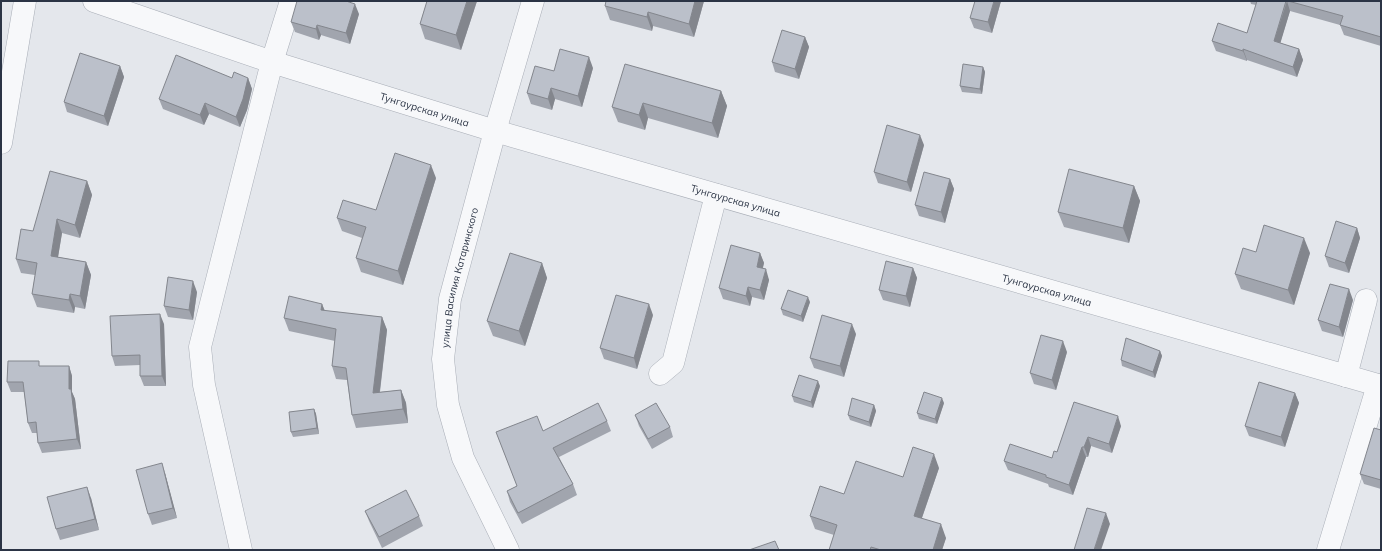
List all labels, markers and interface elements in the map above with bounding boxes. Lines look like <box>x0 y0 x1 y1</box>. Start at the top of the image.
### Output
street label: Тунгаурская улица <box>378 89 471 129</box>
street label: Тунгаурская улица <box>689 181 782 219</box>
street label: улица Василия Катаринского <box>438 206 481 348</box>
street label: Тунгаурская улица <box>1001 271 1093 309</box>

